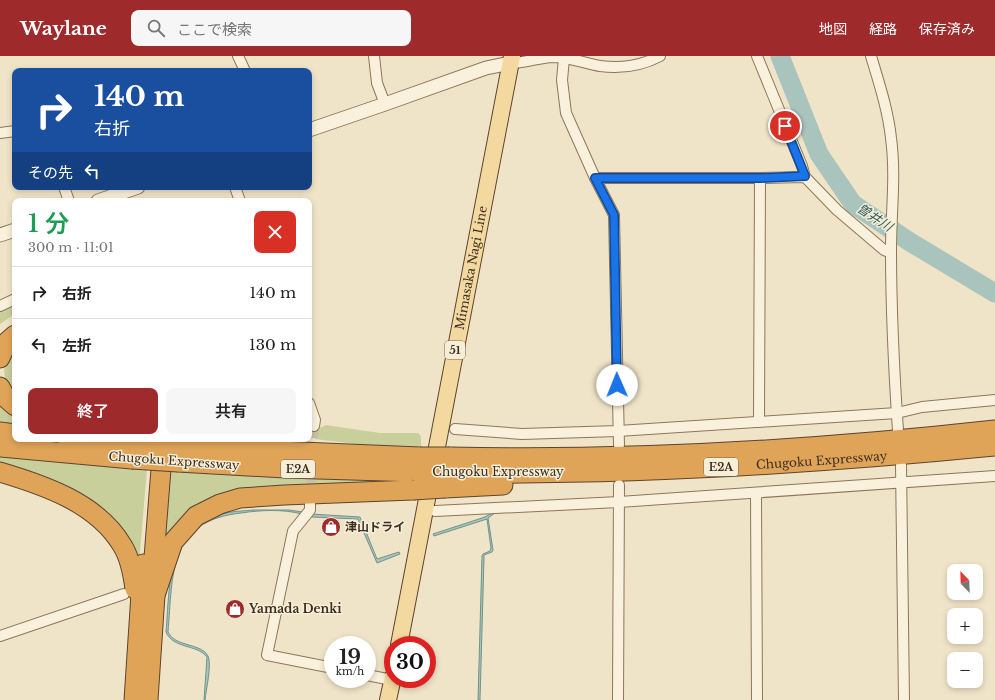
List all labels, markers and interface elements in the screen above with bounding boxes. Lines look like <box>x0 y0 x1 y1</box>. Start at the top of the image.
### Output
search box <box>131 10 411 46</box>
text: Waylane <box>20 17 107 40</box>
icon: search <box>145 17 167 39</box>
text: ここで検索 <box>177 20 252 39</box>
text: 地図 <box>819 20 847 38</box>
text: 経路 <box>869 20 897 38</box>
text: 保存済み <box>919 20 975 38</box>
text: 140 m <box>94 79 184 114</box>
icon: right <box>28 84 80 136</box>
pin <box>768 109 802 143</box>
icon: arrive <box>774 115 796 137</box>
text: 右折 <box>94 118 130 140</box>
icon: left <box>81 160 103 182</box>
text: その先 <box>28 163 73 182</box>
water label: 曽井川 <box>854 200 897 236</box>
street label: Mimasaka Nagi Line <box>452 204 490 331</box>
text: 1 分 <box>28 209 69 238</box>
button: close <box>254 211 296 253</box>
text: 300 m · 11:01 <box>28 239 114 256</box>
icon: right <box>28 282 50 304</box>
text: 140 m <box>249 283 296 302</box>
text: 右折 <box>62 284 92 303</box>
icon: left <box>28 334 50 356</box>
text: 130 m <box>249 335 296 354</box>
text: 左折 <box>62 336 92 355</box>
road number: 51 <box>445 341 465 359</box>
position arrow <box>596 364 638 406</box>
button: 終了 <box>28 388 158 434</box>
button: 共有 <box>166 388 296 434</box>
street label: Chugoku Expressway <box>108 448 240 473</box>
street label: Chugoku Expressway <box>756 448 888 472</box>
road number: E2A <box>704 458 738 476</box>
road number: E2A <box>281 460 315 478</box>
street label: Chugoku Expressway <box>432 464 564 479</box>
shop icon: 津山ドライ <box>320 516 342 538</box>
place label: 津山ドライ <box>345 519 405 534</box>
north arrow <box>947 564 983 600</box>
map controls <box>947 564 983 688</box>
shop icon: Yamada Denki <box>224 598 246 620</box>
place label: Yamada Denki <box>248 601 342 616</box>
button: + <box>947 608 983 644</box>
speed limit sign: 30 <box>384 636 436 688</box>
text: 19 <box>339 645 361 669</box>
button: − <box>947 652 983 688</box>
text: km/h <box>336 665 364 678</box>

